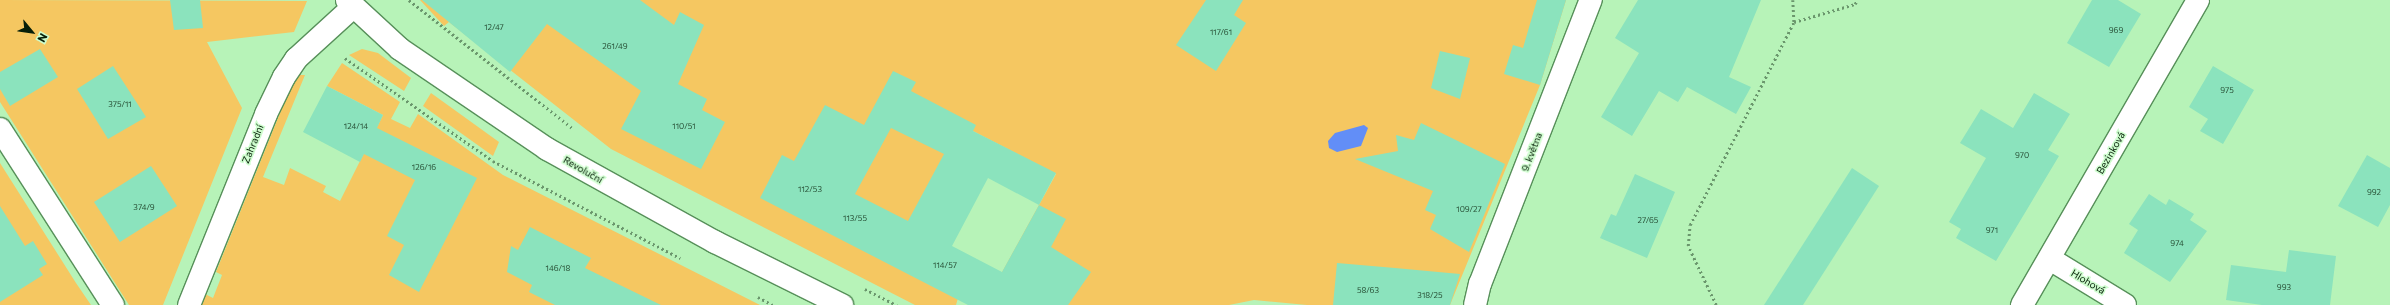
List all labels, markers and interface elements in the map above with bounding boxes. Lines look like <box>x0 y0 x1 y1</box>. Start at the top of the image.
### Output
north arrow <box>12 12 52 52</box>
house number: 12/47 <box>484 23 504 33</box>
house number: 969 <box>2109 26 2123 36</box>
house number: 117/61 <box>1210 28 1232 38</box>
text: N <box>35 31 51 45</box>
house number: 261/49 <box>602 42 628 52</box>
house number: 975 <box>2220 86 2234 96</box>
house number: 375/11 <box>108 100 132 110</box>
house number: 124/14 <box>344 122 368 132</box>
house number: 110/51 <box>672 122 696 132</box>
street label: Zahradní <box>240 123 266 165</box>
street label: Bezinková <box>2094 130 2128 176</box>
street label: 9. května <box>1519 131 1545 173</box>
house number: 970 <box>2015 151 2029 161</box>
street label: Revoluční <box>561 154 605 186</box>
house number: 126/16 <box>412 163 436 173</box>
house number: 112/53 <box>798 185 822 195</box>
house number: 992 <box>2367 188 2381 198</box>
house number: 374/9 <box>133 203 155 213</box>
house number: 109/27 <box>1456 205 1482 215</box>
house number: 113/55 <box>843 214 867 224</box>
house number: 27/65 <box>1638 216 1658 226</box>
house number: 971 <box>1986 226 1998 236</box>
house number: 974 <box>2170 239 2184 249</box>
house number: 114/57 <box>933 261 957 271</box>
house number: 146/18 <box>546 264 570 274</box>
street label: Hlohová <box>2069 267 2107 297</box>
house number: 993 <box>2277 283 2291 293</box>
house number: 58/63 <box>1357 286 1379 296</box>
house number: 318/25 <box>1417 291 1443 301</box>

